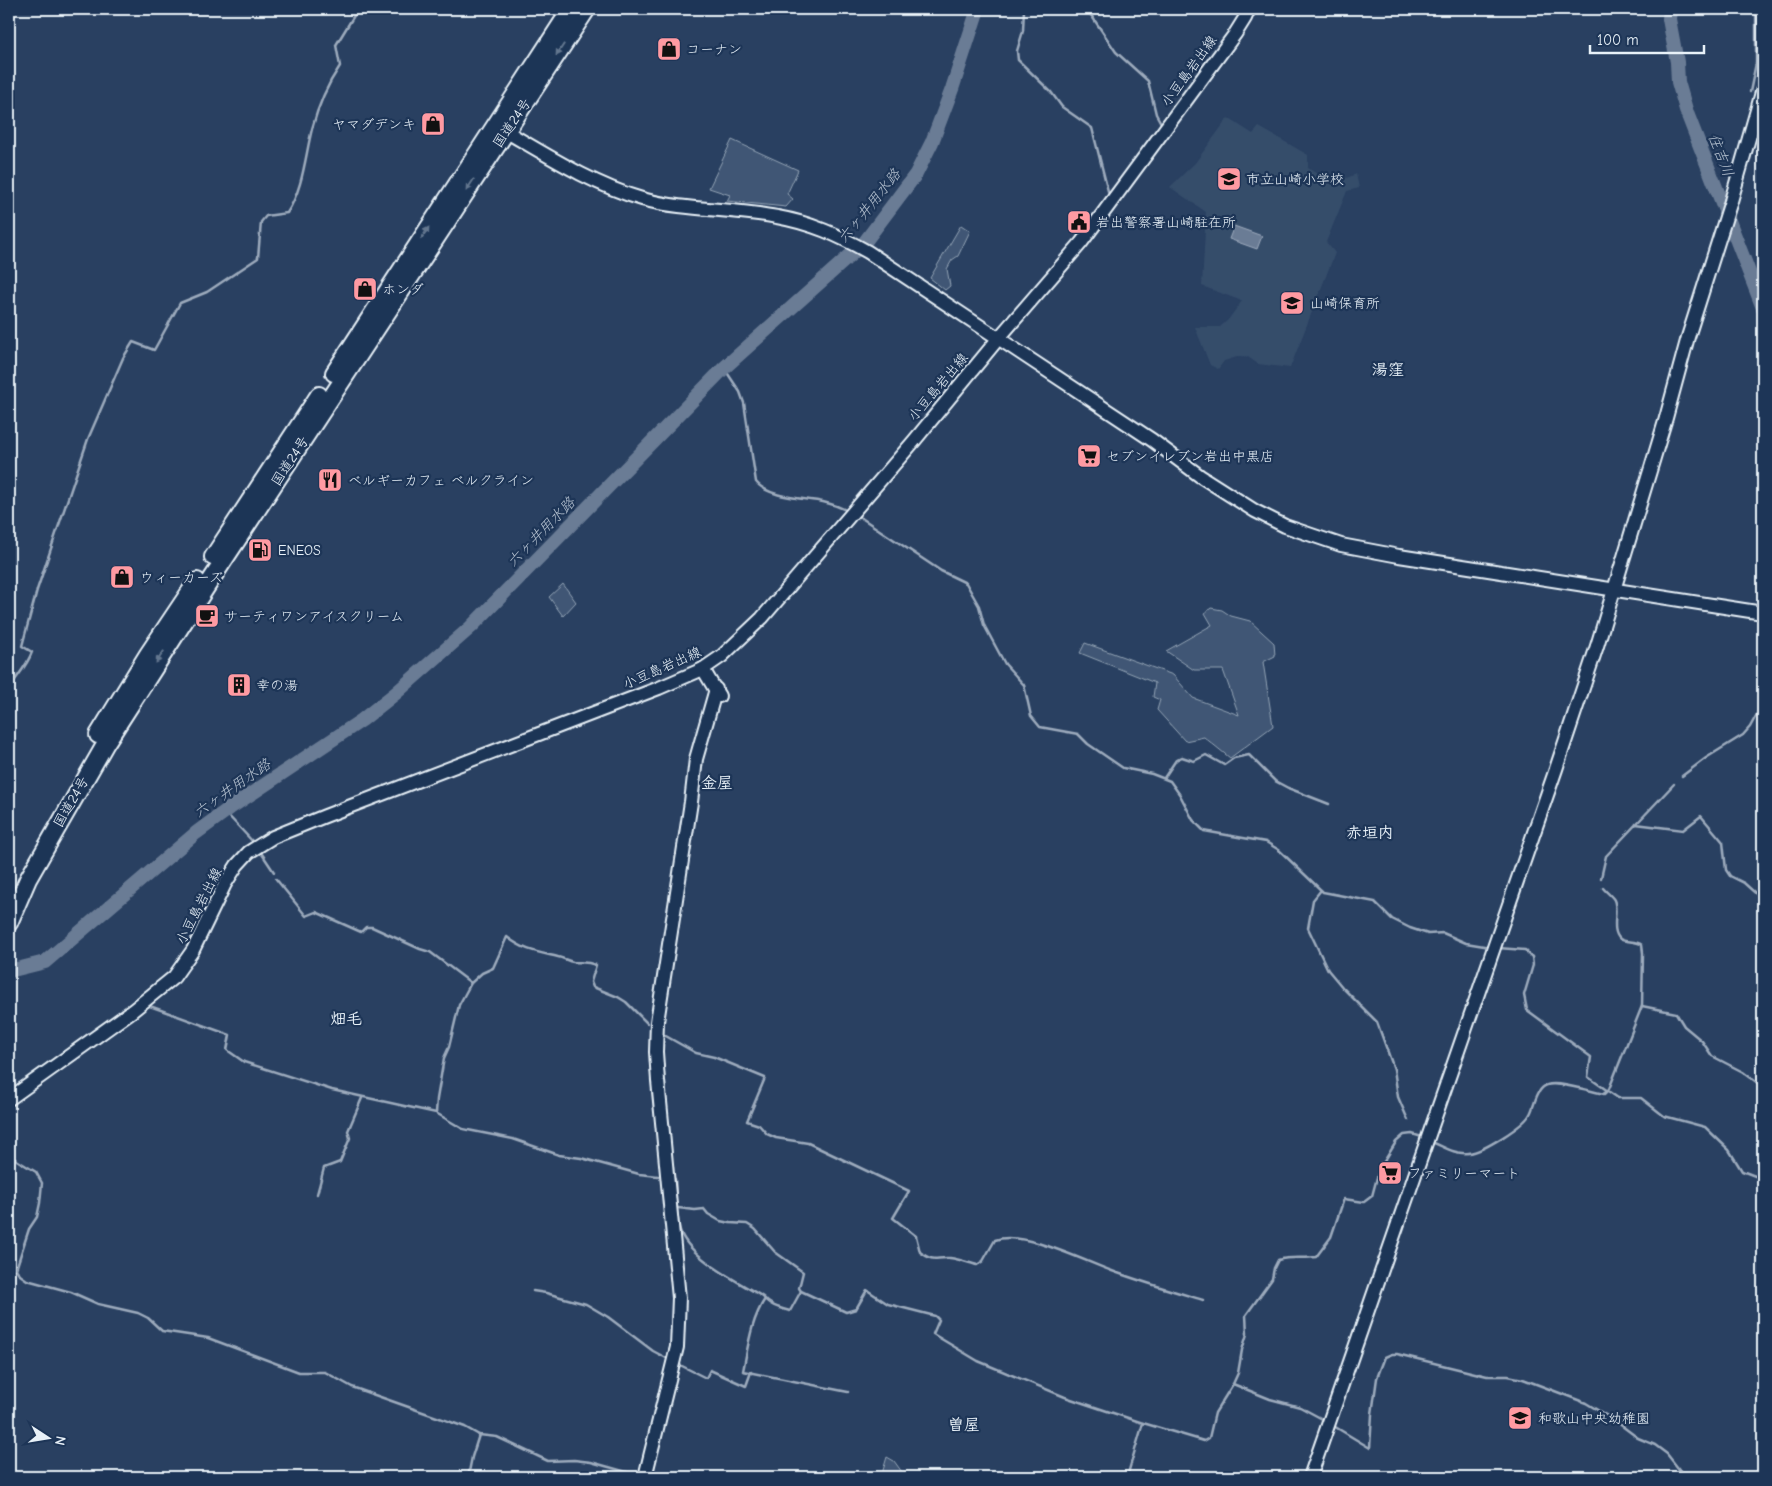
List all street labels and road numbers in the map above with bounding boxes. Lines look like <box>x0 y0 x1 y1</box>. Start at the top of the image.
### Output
street label: 小豆島岩出線 <box>1157 32 1221 110</box>
street label: 国道24号 <box>489 95 535 151</box>
street label: 小豆島岩出線 <box>904 349 972 425</box>
street label: 国道24号 <box>268 433 312 489</box>
street label: 小豆島岩出線 <box>620 643 704 693</box>
street label: 国道24号 <box>50 773 92 831</box>
street label: 小豆島岩出線 <box>172 865 226 947</box>

